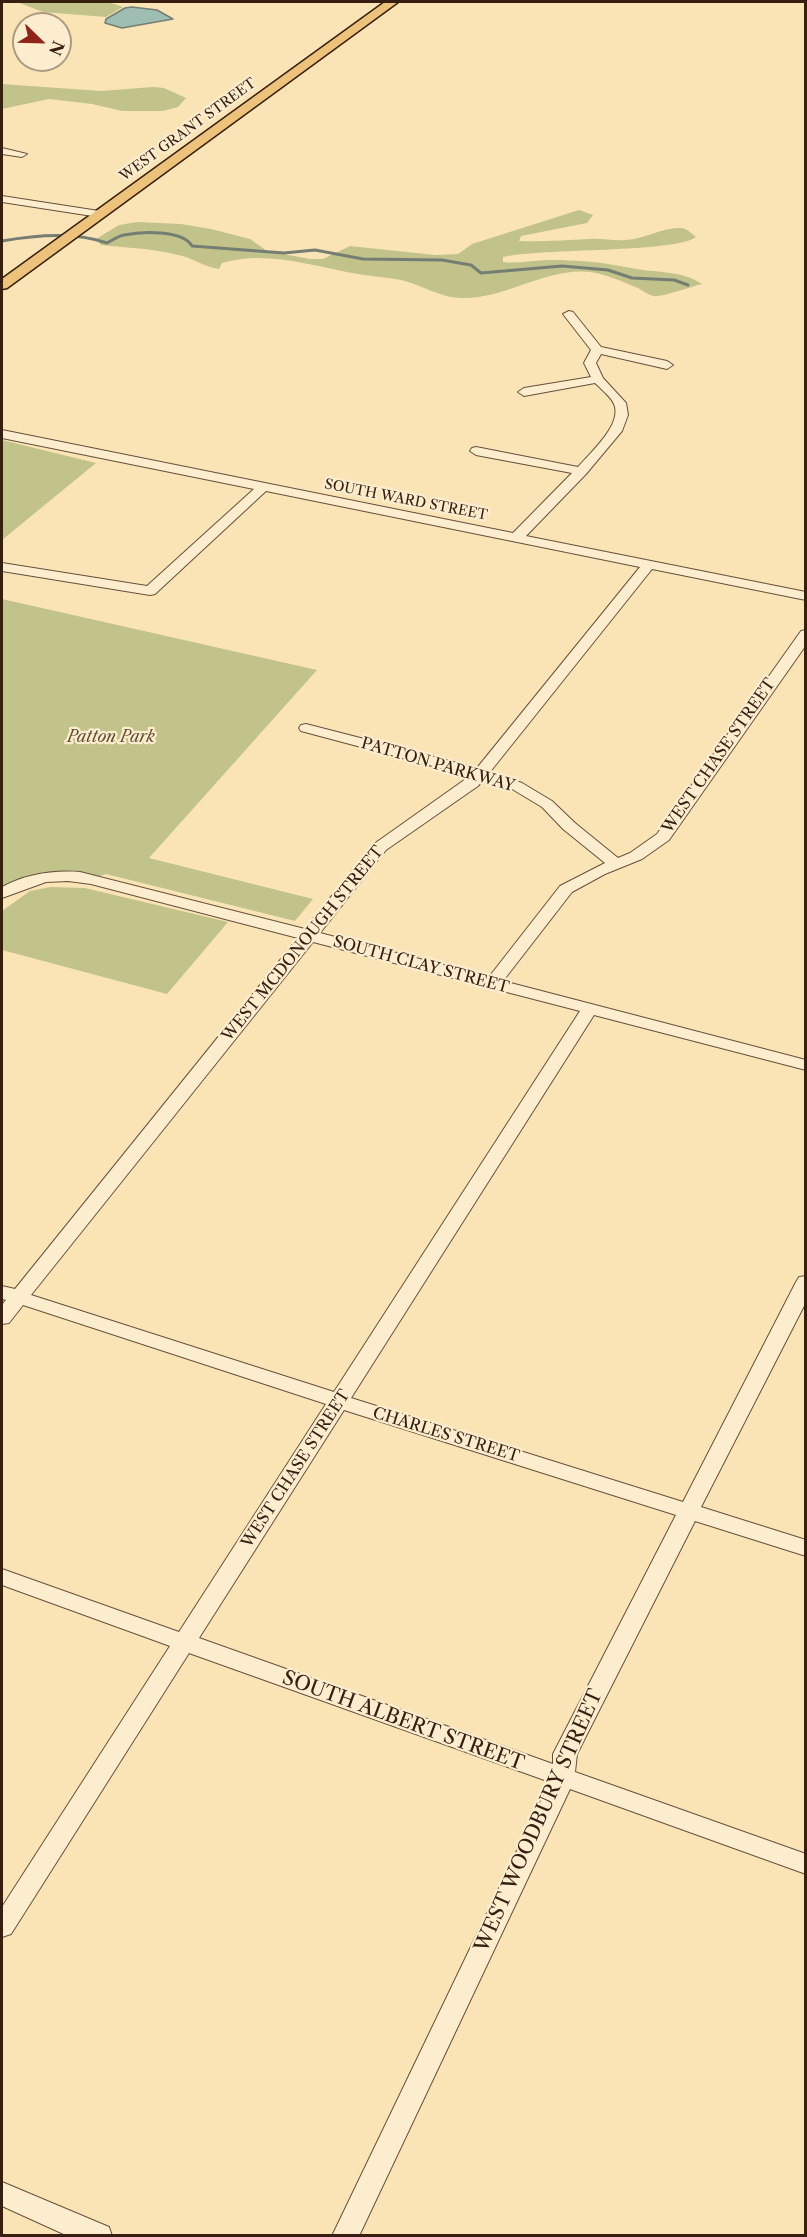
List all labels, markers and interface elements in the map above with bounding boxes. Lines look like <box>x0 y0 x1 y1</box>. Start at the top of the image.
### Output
north arrow <box>12 12 72 72</box>
text: N <box>45 38 69 59</box>
street label: WEST GRANT STREET <box>117 75 259 185</box>
street label: SOUTH WARD STREET <box>323 476 489 524</box>
street label: WEST CHASE STREET <box>658 675 780 837</box>
park label: Patton Park <box>67 727 155 747</box>
street label: PATTON PARKWAY <box>359 734 517 796</box>
street label: WEST MCDONOUGH STREET <box>218 843 388 1045</box>
street label: SOUTH CLAY STREET <box>331 932 511 998</box>
street label: WEST CHASE STREET <box>238 1386 354 1552</box>
street label: CHARLES STREET <box>370 1404 522 1466</box>
street label: SOUTH ALBERT STREET <box>279 1666 527 1776</box>
street label: WEST WOODBURY STREET <box>470 1686 608 1956</box>

